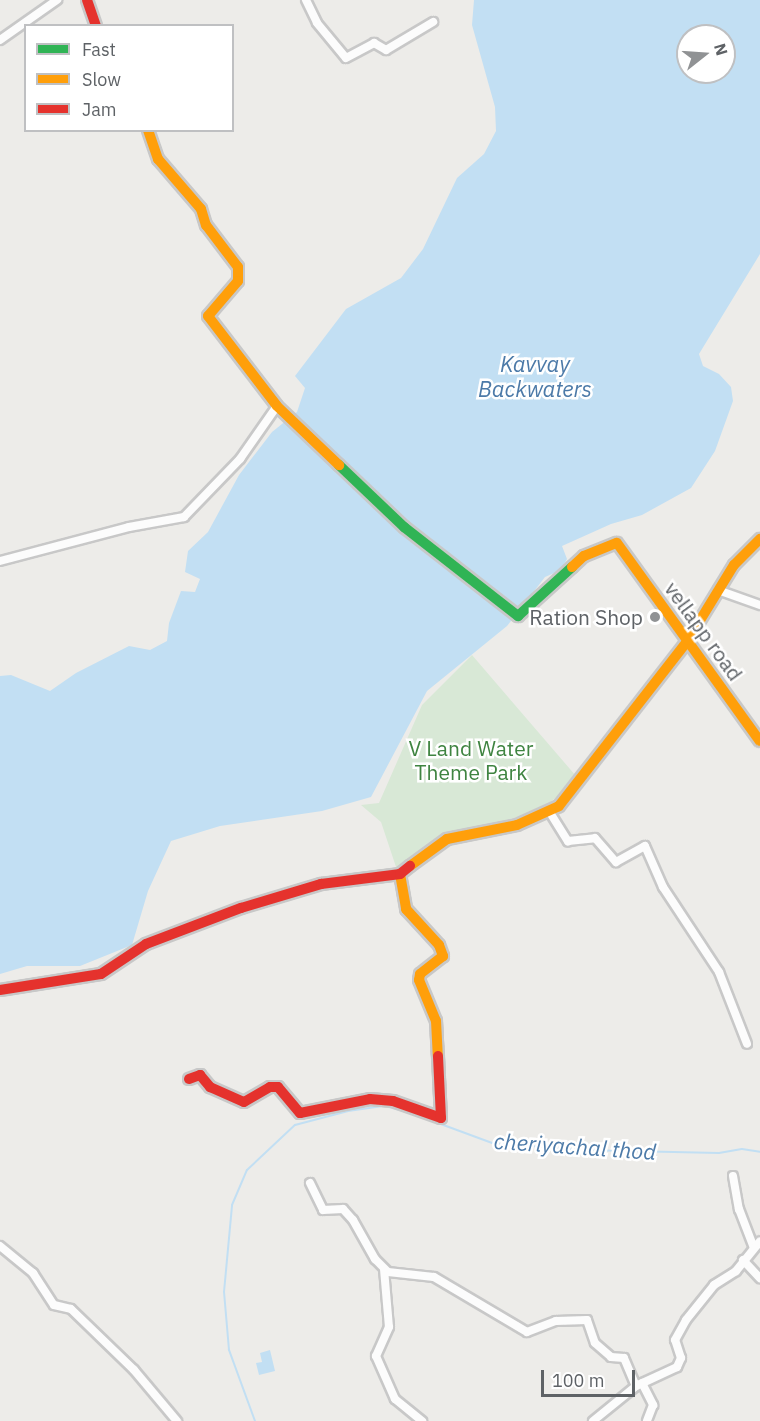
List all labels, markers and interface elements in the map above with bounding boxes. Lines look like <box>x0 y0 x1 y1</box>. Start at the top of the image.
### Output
legend <box>24 24 234 132</box>
north arrow <box>676 24 736 84</box>
text: Fast <box>82 38 116 61</box>
text: N <box>710 41 733 58</box>
text: Slow <box>82 68 121 91</box>
text: Jam <box>82 98 117 121</box>
water label: Kavvay Backwaters <box>478 350 592 402</box>
street label: vellapp road <box>660 577 748 685</box>
place label: Ration Shop <box>529 604 643 630</box>
marker: Ration Shop <box>648 610 662 624</box>
park label: V Land Water Theme Park <box>409 735 533 785</box>
water label: cheriyachal thod <box>493 1127 657 1165</box>
scale bar <box>544 1358 638 1396</box>
text: 100 m <box>552 1369 604 1392</box>

